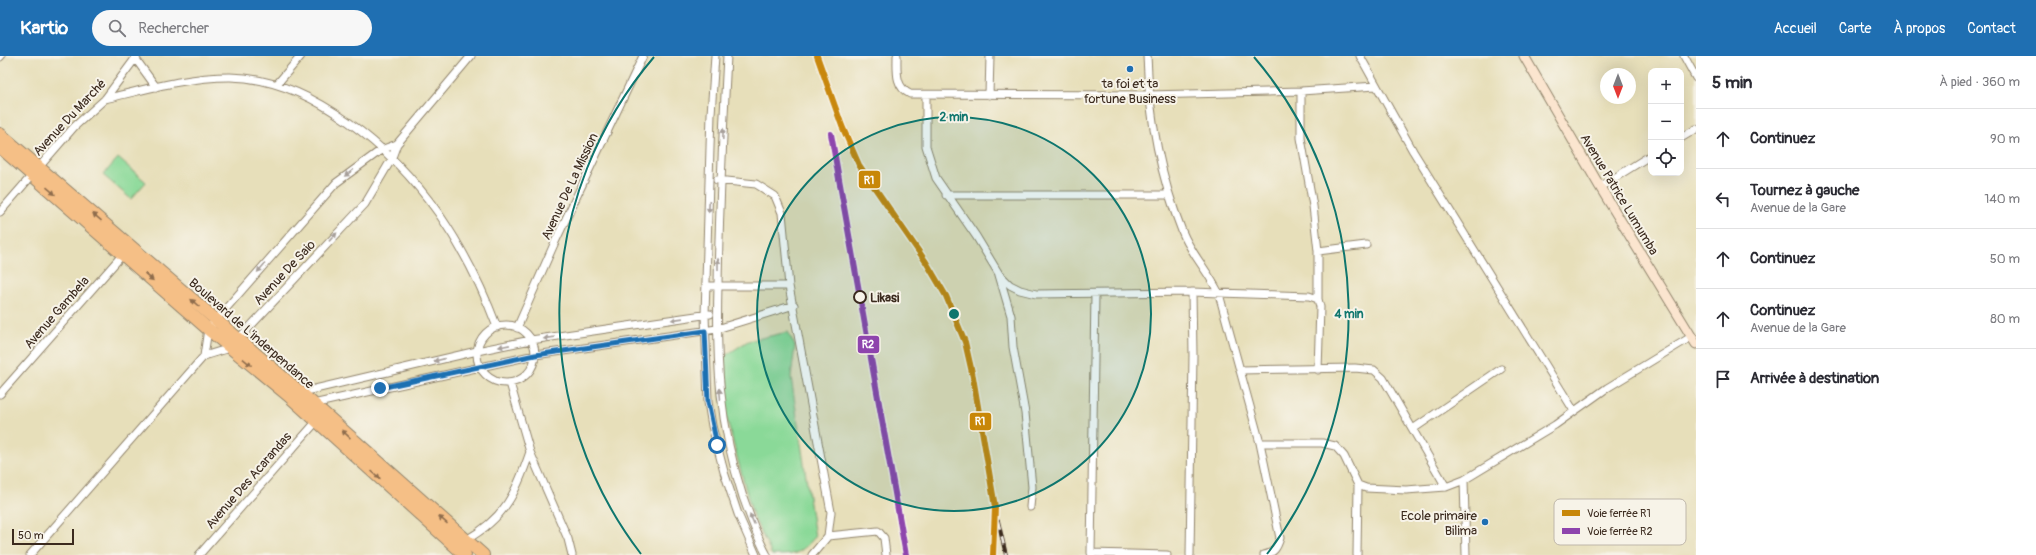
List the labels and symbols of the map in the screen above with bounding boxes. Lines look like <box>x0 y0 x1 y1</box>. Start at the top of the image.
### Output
marker: ta foi et ta fortune Business <box>1125 64 1135 74</box>
north arrow <box>1600 68 1636 104</box>
street label: Avenue Du Marché <box>30 76 110 160</box>
place label: ta foi et ta fortune Business <box>1084 76 1176 107</box>
text: 2 min <box>940 110 969 125</box>
one-way arrow <box>720 127 726 140</box>
street label: Avenue De La Mission <box>538 130 602 242</box>
street label: Avenue Patrice Lumumba <box>1577 131 1662 258</box>
one-way arrow <box>344 169 354 177</box>
line badge: R1 <box>858 170 881 189</box>
text: R1 <box>864 174 874 187</box>
one-way arrow <box>46 186 56 195</box>
one-way arrow <box>706 201 712 214</box>
one-way arrow <box>92 212 102 222</box>
one-way arrow <box>329 232 338 242</box>
street label: Avenue De Saio <box>251 237 319 309</box>
one-way arrow <box>715 257 721 270</box>
one-way arrow <box>257 263 266 274</box>
one-way arrow <box>143 272 154 281</box>
street label: Avenue Gambela <box>21 273 93 352</box>
street label: Boulevard de L'inderpendance <box>185 275 318 393</box>
marker: Likasi <box>853 290 867 304</box>
place label: Likasi <box>870 290 900 306</box>
one-way arrow <box>190 298 200 307</box>
centre of rings <box>947 307 961 321</box>
text: 4 min <box>1333 307 1364 322</box>
one-way arrow <box>671 316 684 322</box>
one-way arrow <box>543 335 555 341</box>
line badge: R2 <box>857 335 880 354</box>
text: R2 <box>862 338 874 351</box>
one-way arrow <box>498 343 510 349</box>
one-way arrow <box>242 357 252 366</box>
one-way arrow <box>433 357 445 363</box>
route end <box>371 379 389 397</box>
one-way arrow <box>716 388 723 400</box>
line badge: R1 <box>969 412 992 431</box>
text: R1 <box>975 415 985 428</box>
street label: Avenue Des Acarandas <box>202 429 295 532</box>
one-way arrow <box>341 429 351 439</box>
route start <box>708 436 726 454</box>
one-way arrow <box>371 471 381 480</box>
legend <box>1554 499 1686 545</box>
text: Voie ferrée R1 <box>1587 507 1651 520</box>
place label: Ecole primaire Bilima <box>1401 508 1478 539</box>
one-way arrow <box>748 513 754 525</box>
one-way arrow <box>439 516 448 525</box>
marker: Ecole primaire Bilima <box>1480 517 1490 527</box>
text: Voie ferrée R2 <box>1587 525 1653 538</box>
scale bar <box>12 527 74 546</box>

